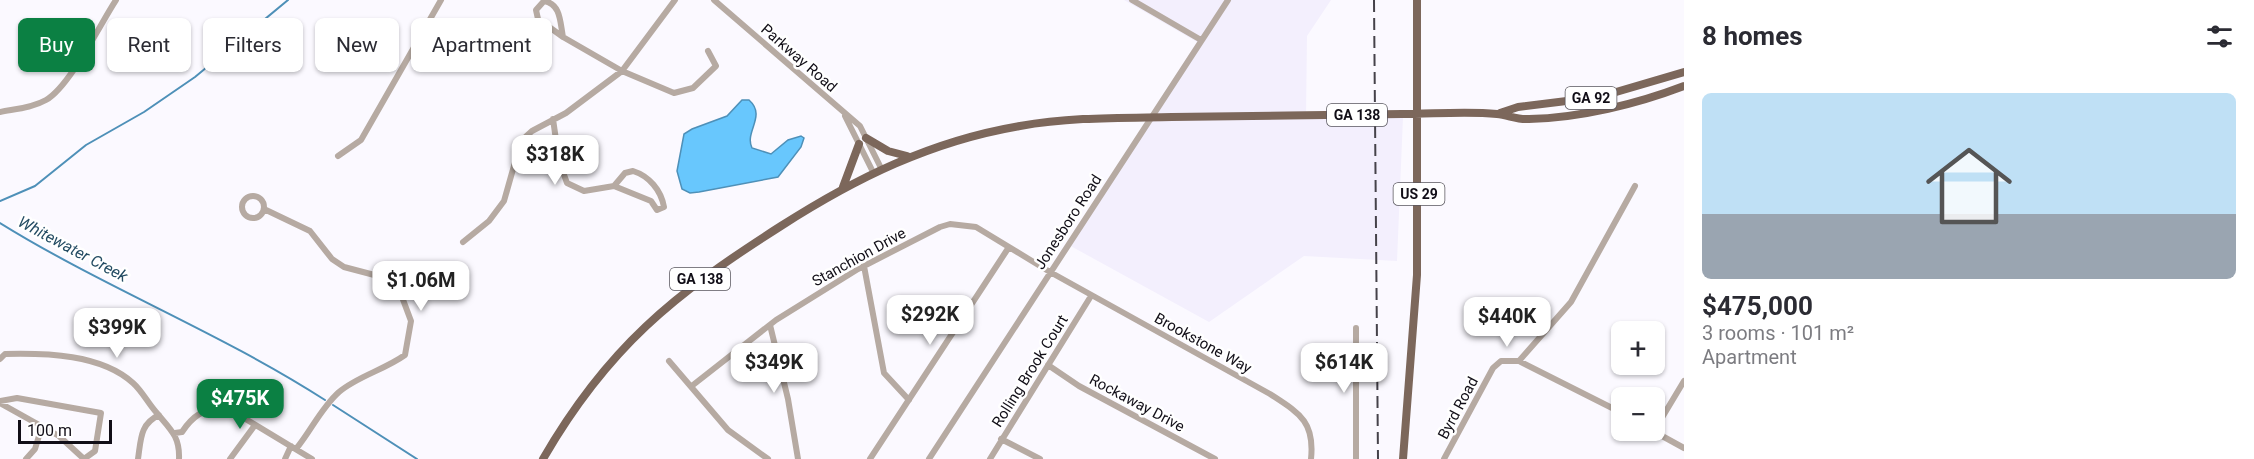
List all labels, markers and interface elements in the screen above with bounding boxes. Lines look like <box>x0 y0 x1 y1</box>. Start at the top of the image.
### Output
chip: Buy <box>18 18 95 72</box>
chip: Rent <box>107 18 191 72</box>
chip: Filters <box>203 18 303 72</box>
chip: New <box>315 18 399 72</box>
chip: Apartment <box>411 18 552 72</box>
street label: Parkway Road <box>757 20 841 96</box>
icon: filters <box>2203 20 2236 53</box>
text: 8 homes <box>1702 21 1803 51</box>
road number: GA 92 <box>1566 87 1616 109</box>
road number: GA 138 <box>1327 104 1387 126</box>
icon: home <box>1915 132 2023 240</box>
pin: $318K <box>513 135 597 186</box>
text: $318K <box>526 142 584 166</box>
street label: Jonesboro Road <box>1031 171 1105 273</box>
road number: US 29 <box>1394 183 1444 205</box>
water label: Whitewater Creek <box>15 212 132 286</box>
street label: Stanchion Drive <box>809 224 909 290</box>
pin: $1.06M <box>372 261 470 312</box>
text: $1.06M <box>386 268 456 292</box>
road number: GA 138 <box>670 268 730 290</box>
text: $475,000 <box>1702 291 1813 321</box>
pin: $292K <box>888 295 972 346</box>
pin: $440K <box>1465 297 1549 348</box>
text: $292K <box>901 302 959 326</box>
text: $440K <box>1478 304 1536 328</box>
pin: $399K <box>75 308 159 359</box>
street label: Brookstone Way <box>1151 309 1255 377</box>
street label: Rolling Brook Court <box>988 312 1072 430</box>
text: $399K <box>88 315 146 339</box>
map controls <box>1611 321 1665 441</box>
button: + <box>1611 321 1665 375</box>
text: 3 rooms · 101 m² <box>1702 321 1854 345</box>
pin: $349K <box>732 343 816 394</box>
pin: $614K <box>1302 343 1386 394</box>
text: Apartment <box>1702 345 1797 369</box>
text: $349K <box>745 350 803 374</box>
text: $614K <box>1315 350 1373 374</box>
street label: Rockaway Drive <box>1086 370 1188 436</box>
street label: Byrd Road <box>1434 374 1482 442</box>
pin: $475K <box>198 379 282 430</box>
text: $475K <box>211 386 269 410</box>
button: − <box>1611 387 1665 441</box>
scale bar <box>18 417 112 444</box>
text: 100 m <box>27 421 72 440</box>

